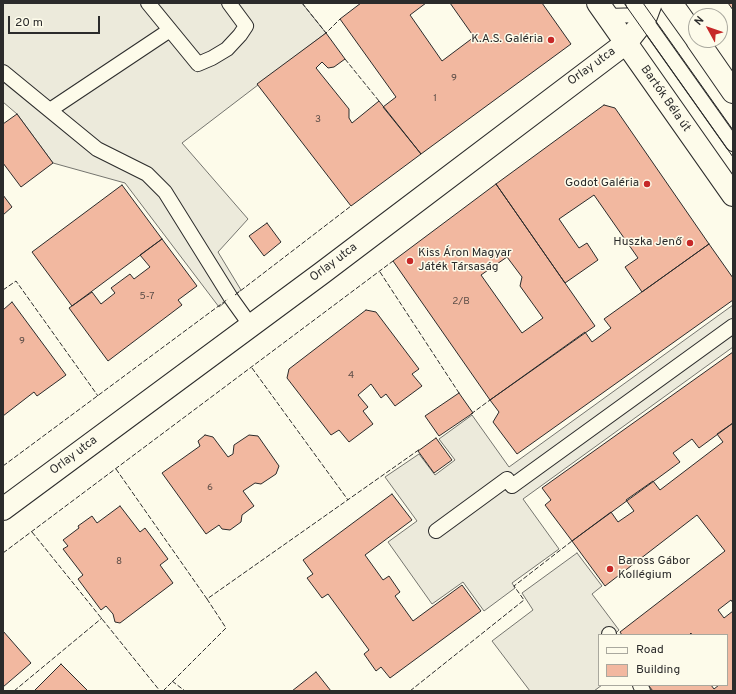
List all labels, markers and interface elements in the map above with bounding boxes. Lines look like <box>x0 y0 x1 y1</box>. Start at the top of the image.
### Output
scale bar <box>10 8 102 34</box>
north arrow <box>688 8 728 48</box>
text: N <box>692 13 707 28</box>
text: 20 m <box>15 15 43 31</box>
place label: K.A.S. Galéria <box>471 33 543 47</box>
marker: K.A.S. Galéria <box>546 35 556 45</box>
street label: Orlay utca <box>565 45 619 89</box>
street label: Bartók Béla út <box>637 63 693 135</box>
house number: 9 <box>451 73 457 85</box>
house number: 1 <box>433 93 437 105</box>
house number: 3 <box>315 114 321 126</box>
place label: Godot Galéria <box>565 177 639 191</box>
marker: Godot Galéria <box>642 179 652 189</box>
place label: Huszka Jenő <box>613 236 682 250</box>
marker: Huszka Jenő <box>685 238 695 248</box>
street label: Orlay utca <box>308 241 360 285</box>
place label: Kiss Áron Magyar Játék Társaság <box>418 247 512 275</box>
marker: Kiss Áron Magyar Játék Társaság <box>405 256 415 266</box>
house number: 5-7 <box>140 291 154 303</box>
house number: 2/B <box>452 296 470 308</box>
house number: 9 <box>19 336 25 348</box>
house number: 4 <box>348 370 354 382</box>
street label: Orlay utca <box>48 434 100 478</box>
house number: 6 <box>207 482 213 494</box>
place label: Baross Gábor Kollégium <box>618 555 690 583</box>
house number: 8 <box>116 556 122 568</box>
marker: Baross Gábor Kollégium <box>605 564 615 574</box>
legend <box>598 634 728 686</box>
text: Road <box>636 642 664 658</box>
text: Building <box>636 662 680 678</box>

